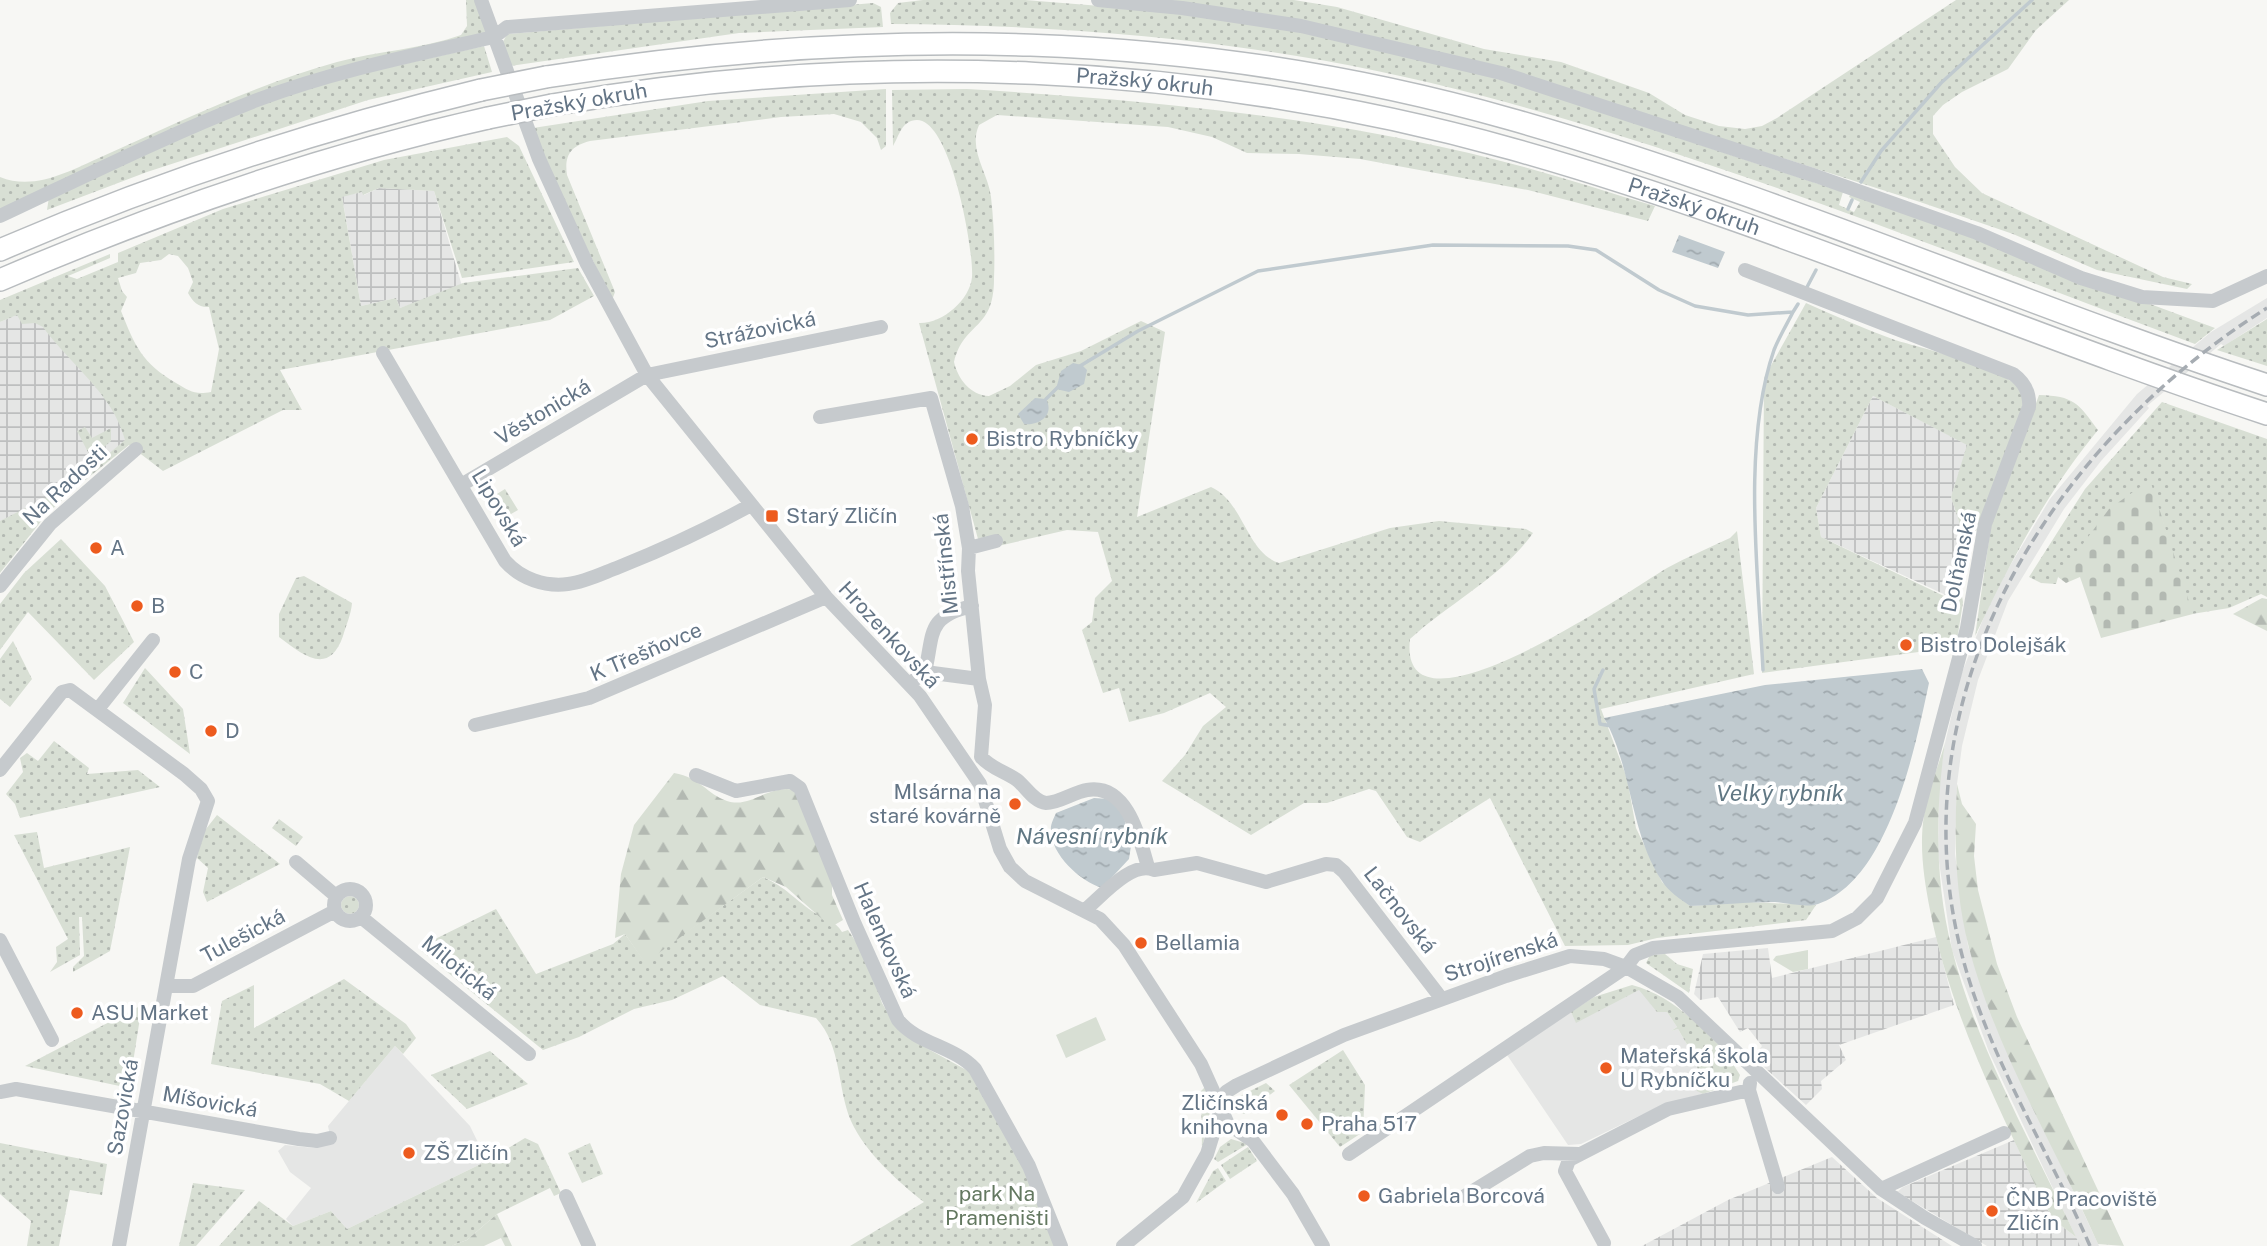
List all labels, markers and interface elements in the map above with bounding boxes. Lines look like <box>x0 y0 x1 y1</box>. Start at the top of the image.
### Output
street label: Pražský okruh <box>1075 63 1215 101</box>
street label: Pražský okruh <box>509 77 649 126</box>
street label: Pražský okruh <box>1625 172 1764 240</box>
street label: Strážovická <box>702 306 818 353</box>
street label: Věstonická <box>491 373 595 450</box>
place label: Bistro Rybníčky <box>986 426 1139 451</box>
marker: Bistro Rybníčky <box>964 431 980 447</box>
street label: Na Radosti <box>17 439 112 530</box>
street label: Lipovská <box>467 465 532 551</box>
place label: Starý Zličín <box>786 503 897 528</box>
marker: Starý Zličín <box>764 508 780 524</box>
street label: Dolňanská <box>1936 509 1981 614</box>
street label: Mistřínská <box>928 512 963 616</box>
place label: A <box>110 535 125 560</box>
marker: A <box>88 540 104 556</box>
street label: Hrozenkovská <box>834 576 945 693</box>
place label: B <box>151 593 165 618</box>
marker: B <box>129 598 145 614</box>
street label: K Třešňovce <box>586 617 706 686</box>
place label: Bistro Dolejšák <box>1920 632 2067 657</box>
marker: Bistro Dolejšák <box>1898 637 1914 653</box>
place label: C <box>189 659 203 684</box>
marker: C <box>167 664 183 680</box>
place label: D <box>225 718 240 743</box>
marker: D <box>203 723 219 739</box>
place label: Mlsárna na staré kovárně <box>869 779 1001 828</box>
water label: Velký rybník <box>1716 779 1844 806</box>
marker: Mlsárna na staré kovárně <box>1007 796 1023 812</box>
water label: Návesní rybník <box>1016 822 1169 849</box>
street label: Lačnovská <box>1359 862 1442 958</box>
street label: Halenkovská <box>849 878 922 1002</box>
street label: Tulešická <box>197 903 289 968</box>
street label: Strojírenská <box>1441 926 1561 987</box>
street label: Milotická <box>417 930 502 1005</box>
place label: Bellamia <box>1155 930 1240 955</box>
marker: Bellamia <box>1133 935 1149 951</box>
place label: ASU Market <box>91 1000 209 1025</box>
marker: ASU Market <box>69 1005 85 1021</box>
place label: Mateřská škola U Rybníčku <box>1620 1043 1768 1092</box>
street label: Sazovická <box>102 1057 143 1157</box>
marker: Mateřská škola U Rybníčku <box>1598 1060 1614 1076</box>
street label: Míšovická <box>161 1081 260 1122</box>
place label: Zličínská knihovna <box>1181 1090 1268 1139</box>
marker: Zličínská knihovna <box>1274 1107 1290 1123</box>
place label: Praha 517 <box>1321 1111 1417 1136</box>
marker: Praha 517 <box>1299 1116 1315 1132</box>
place label: ZŠ Zličín <box>423 1140 509 1165</box>
marker: ZŠ Zličín <box>401 1145 417 1161</box>
park label: park Na Prameništi <box>945 1181 1049 1230</box>
place label: Gabriela Borcová <box>1378 1183 1545 1208</box>
place label: ČNB Pracoviště Zličín <box>2006 1186 2157 1235</box>
marker: Gabriela Borcová <box>1356 1188 1372 1204</box>
marker: ČNB Pracoviště Zličín <box>1984 1203 2000 1219</box>

